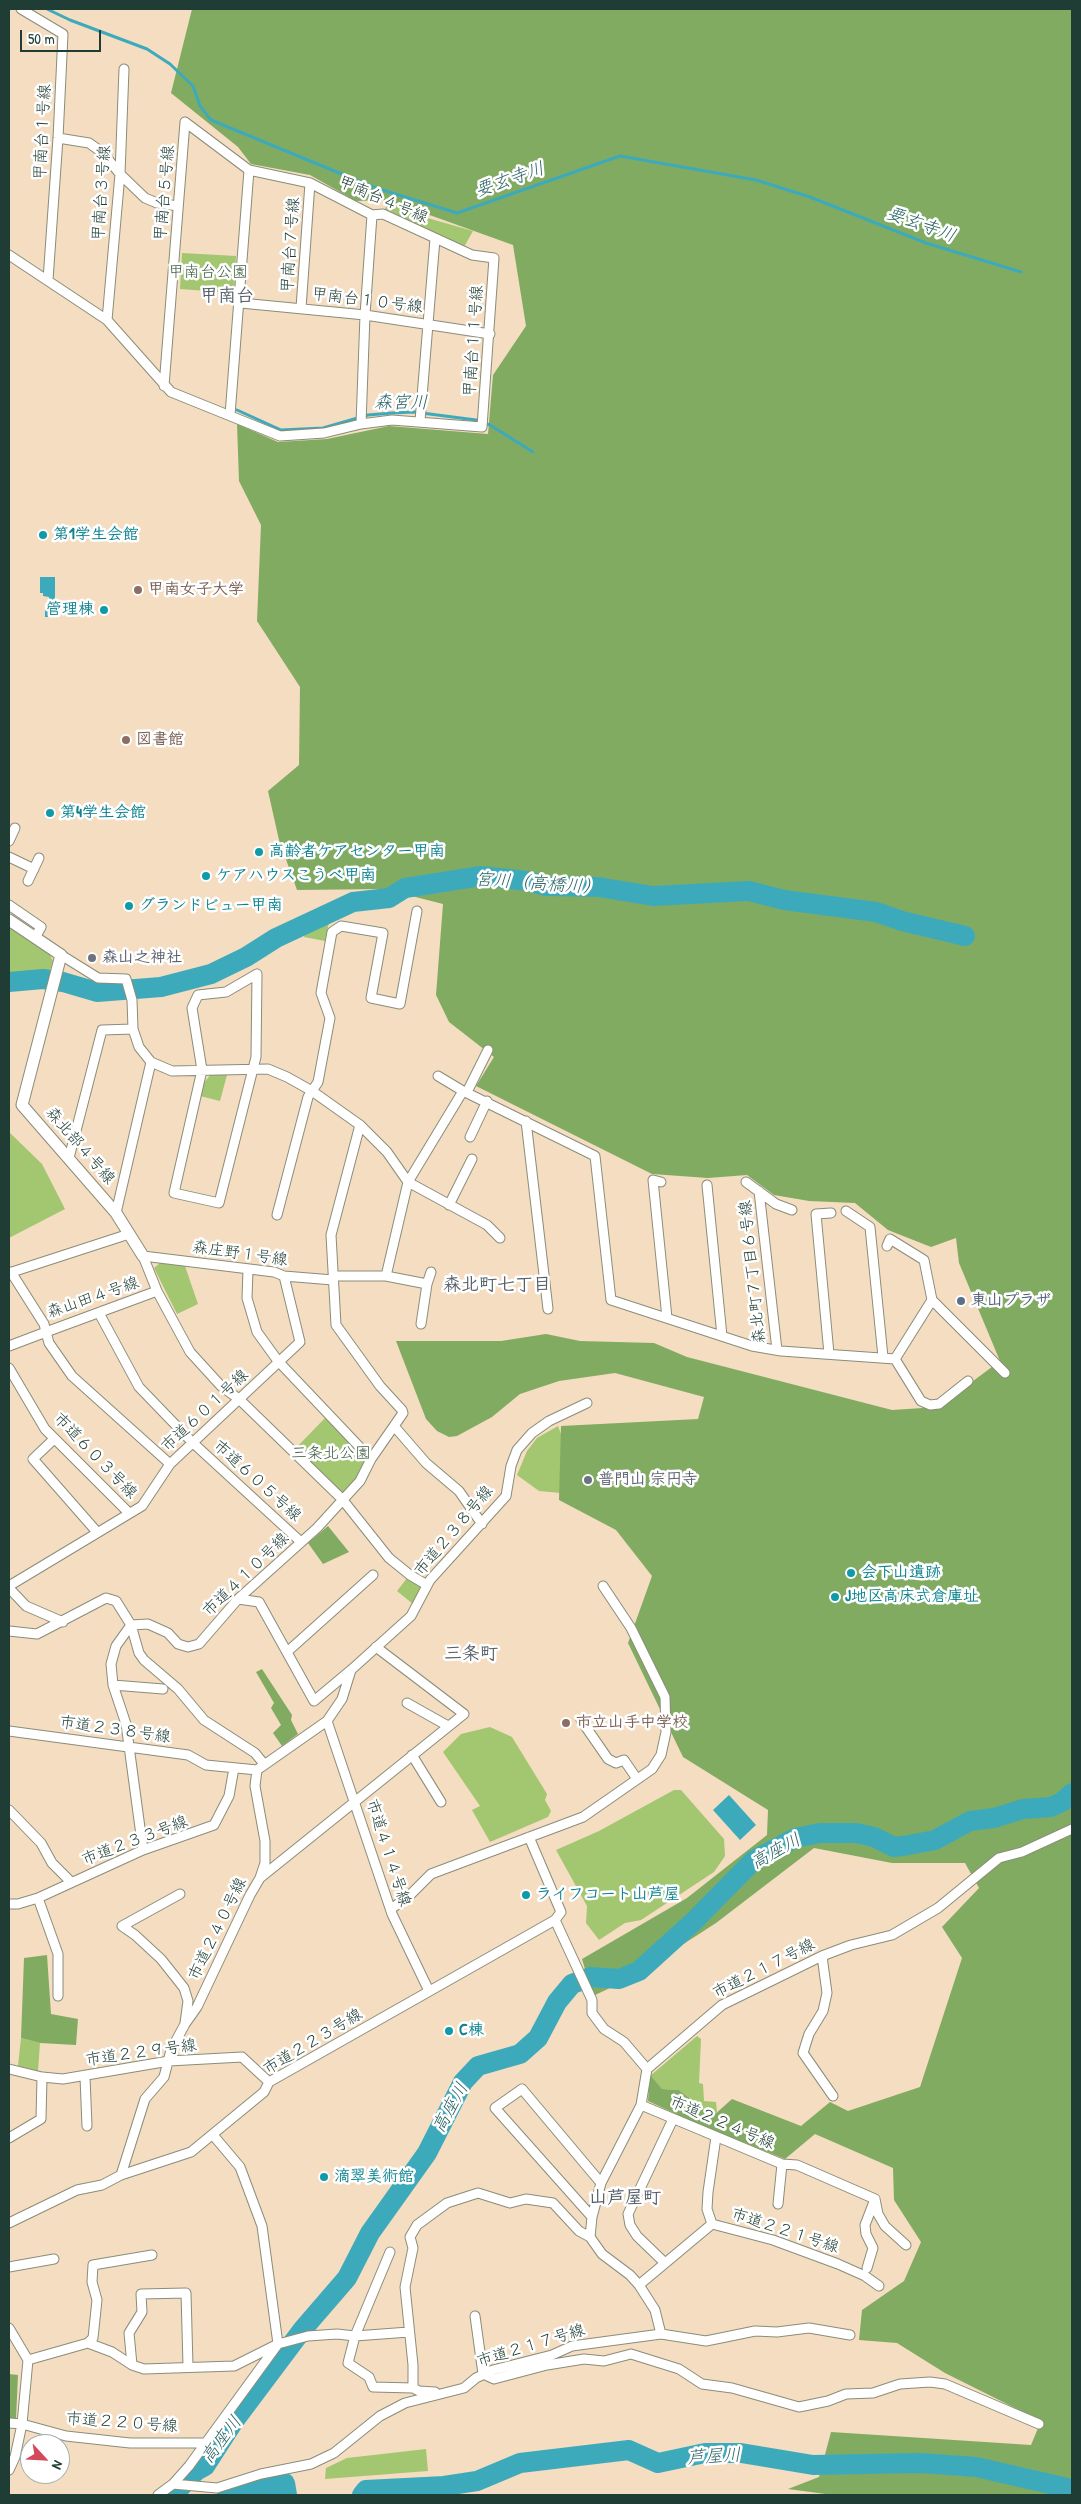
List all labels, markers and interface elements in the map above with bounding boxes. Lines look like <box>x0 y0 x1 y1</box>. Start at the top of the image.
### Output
scale bar <box>22 20 104 52</box>
text: 50 m <box>28 28 55 49</box>
street label: 甲南台１号線 <box>31 84 55 180</box>
street label: 甲南台３号線 <box>89 144 115 242</box>
street label: 甲南台５号線 <box>151 144 179 242</box>
water label: 要玄寺川 <box>472 158 548 202</box>
street label: 甲南台４号線 <box>335 172 431 228</box>
street label: 甲南台７号線 <box>278 196 304 294</box>
water label: 要玄寺川 <box>883 203 959 247</box>
park label: 甲南台公園 <box>168 263 248 283</box>
street label: 甲南台１１号線 <box>461 284 487 398</box>
district label: 甲南台 <box>200 285 254 307</box>
street label: 甲南台１０号線 <box>310 285 424 317</box>
water label: 森宮川 <box>374 392 428 414</box>
place label: 第1学生会館 <box>53 525 139 545</box>
marker: 第1学生会館 <box>37 529 49 541</box>
place label: 甲南女子大学 <box>148 580 244 600</box>
marker: 甲南女子大学 <box>132 584 144 596</box>
place label: 管理棟 <box>46 600 94 620</box>
marker: 管理棟 <box>98 604 110 616</box>
place label: 図書館 <box>136 730 184 750</box>
marker: 図書館 <box>120 734 132 746</box>
place label: 第4学生会館 <box>60 803 146 823</box>
marker: 第4学生会館 <box>44 807 56 819</box>
place label: 高齢者ケアセンター甲南 <box>269 842 445 862</box>
marker: 高齢者ケアセンター甲南 <box>253 846 265 858</box>
place label: ケアハウスこうべ甲南 <box>216 866 376 886</box>
water label: 宮川（高橋川） <box>474 869 602 899</box>
marker: ケアハウスこうべ甲南 <box>200 870 212 882</box>
place label: グランドビュー甲南 <box>139 896 283 916</box>
marker: グランドビュー甲南 <box>123 900 135 912</box>
place label: 森山之神社 <box>102 948 182 968</box>
marker: 森山之神社 <box>86 952 98 964</box>
street label: 森北部４号線 <box>41 1103 119 1189</box>
street label: 森北町７丁目６号線 <box>736 1199 770 1345</box>
street label: 森庄野１号線 <box>191 1238 289 1270</box>
street label: 森山田４号線 <box>44 1273 142 1323</box>
district label: 森北町七丁目 <box>443 1274 551 1296</box>
place label: 東山プラザ <box>971 1291 1051 1311</box>
marker: 東山プラザ <box>955 1295 967 1307</box>
street label: 市道６０１号線 <box>157 1366 253 1456</box>
street label: 市道６０３号線 <box>49 1409 141 1503</box>
street label: 市道６０５号線 <box>209 1436 305 1526</box>
park label: 三条北公園 <box>291 1444 371 1464</box>
place label: 普門山 宗円寺 <box>598 1470 698 1490</box>
marker: 普門山 宗円寺 <box>582 1474 594 1486</box>
street label: 市道２３８号線 <box>411 1482 497 1580</box>
street label: 市道４１０号線 <box>199 1529 293 1621</box>
place label: 会下山遺跡 <box>861 1563 941 1583</box>
marker: 会下山遺跡 <box>845 1567 857 1579</box>
place label: J地区高床式倉庫址 <box>845 1587 979 1607</box>
marker: J地区高床式倉庫址 <box>829 1591 841 1603</box>
district label: 三条町 <box>444 1643 498 1665</box>
street label: 市道２３８号線 <box>58 1713 172 1747</box>
place label: 市立山手中学校 <box>576 1713 688 1733</box>
marker: 市立山手中学校 <box>560 1717 572 1729</box>
street label: 市道４１４号線 <box>362 1797 414 1909</box>
street label: 市道２３３号線 <box>79 1812 191 1870</box>
water label: 高座川 <box>747 1829 805 1875</box>
street label: 市道２４０号線 <box>185 1874 251 1984</box>
place label: ライフコート山芦屋 <box>536 1885 680 1905</box>
marker: ライフコート山芦屋 <box>520 1889 532 1901</box>
street label: 市道２１７号線 <box>710 1935 818 2003</box>
street label: 市道２２３号線 <box>260 2005 366 2079</box>
place label: C棟 <box>459 2021 484 2041</box>
marker: C棟 <box>443 2025 455 2037</box>
street label: 市道２２９号線 <box>84 2036 198 2070</box>
water label: 高座川 <box>428 2079 474 2137</box>
street label: 市道２２４号線 <box>667 2092 777 2154</box>
place label: 滴翠美術館 <box>334 2167 414 2187</box>
marker: 滴翠美術館 <box>318 2171 330 2183</box>
district label: 山芦屋町 <box>589 2187 661 2209</box>
street label: 市道２２１号線 <box>729 2205 841 2257</box>
street label: 市道２１７号線 <box>475 2320 587 2372</box>
street label: 市道２２０号線 <box>65 2410 179 2436</box>
water label: 高座川 <box>197 2412 247 2468</box>
north arrow <box>20 2434 70 2484</box>
water label: 芦屋川 <box>686 2445 742 2469</box>
text: N <box>48 2458 68 2473</box>

